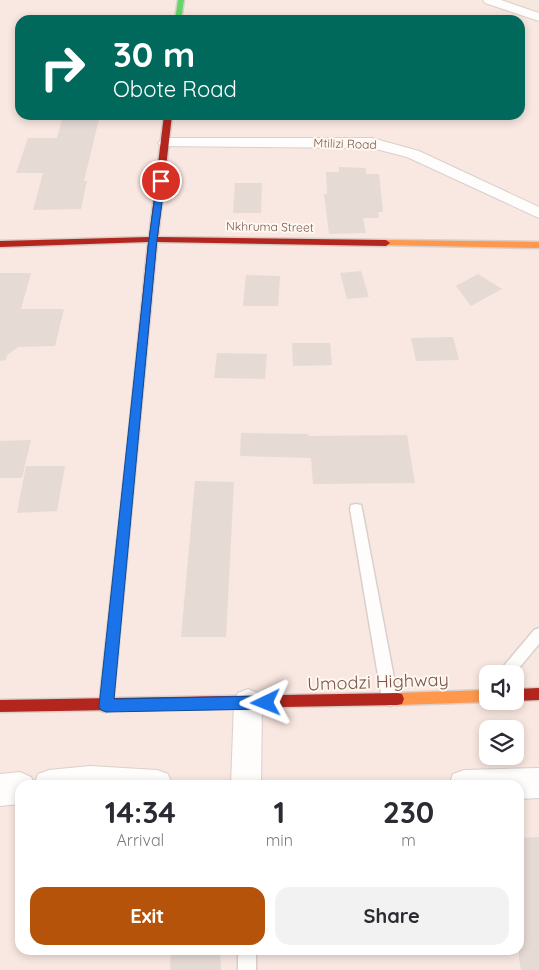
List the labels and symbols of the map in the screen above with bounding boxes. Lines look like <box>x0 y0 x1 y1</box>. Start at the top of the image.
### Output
street label: Mtilizi Road <box>313 135 377 152</box>
pin <box>140 160 182 202</box>
street label: Nkhruma Street <box>226 218 314 235</box>
street label: Umodzi Highway <box>307 668 449 695</box>
position arrow <box>239 676 291 728</box>

